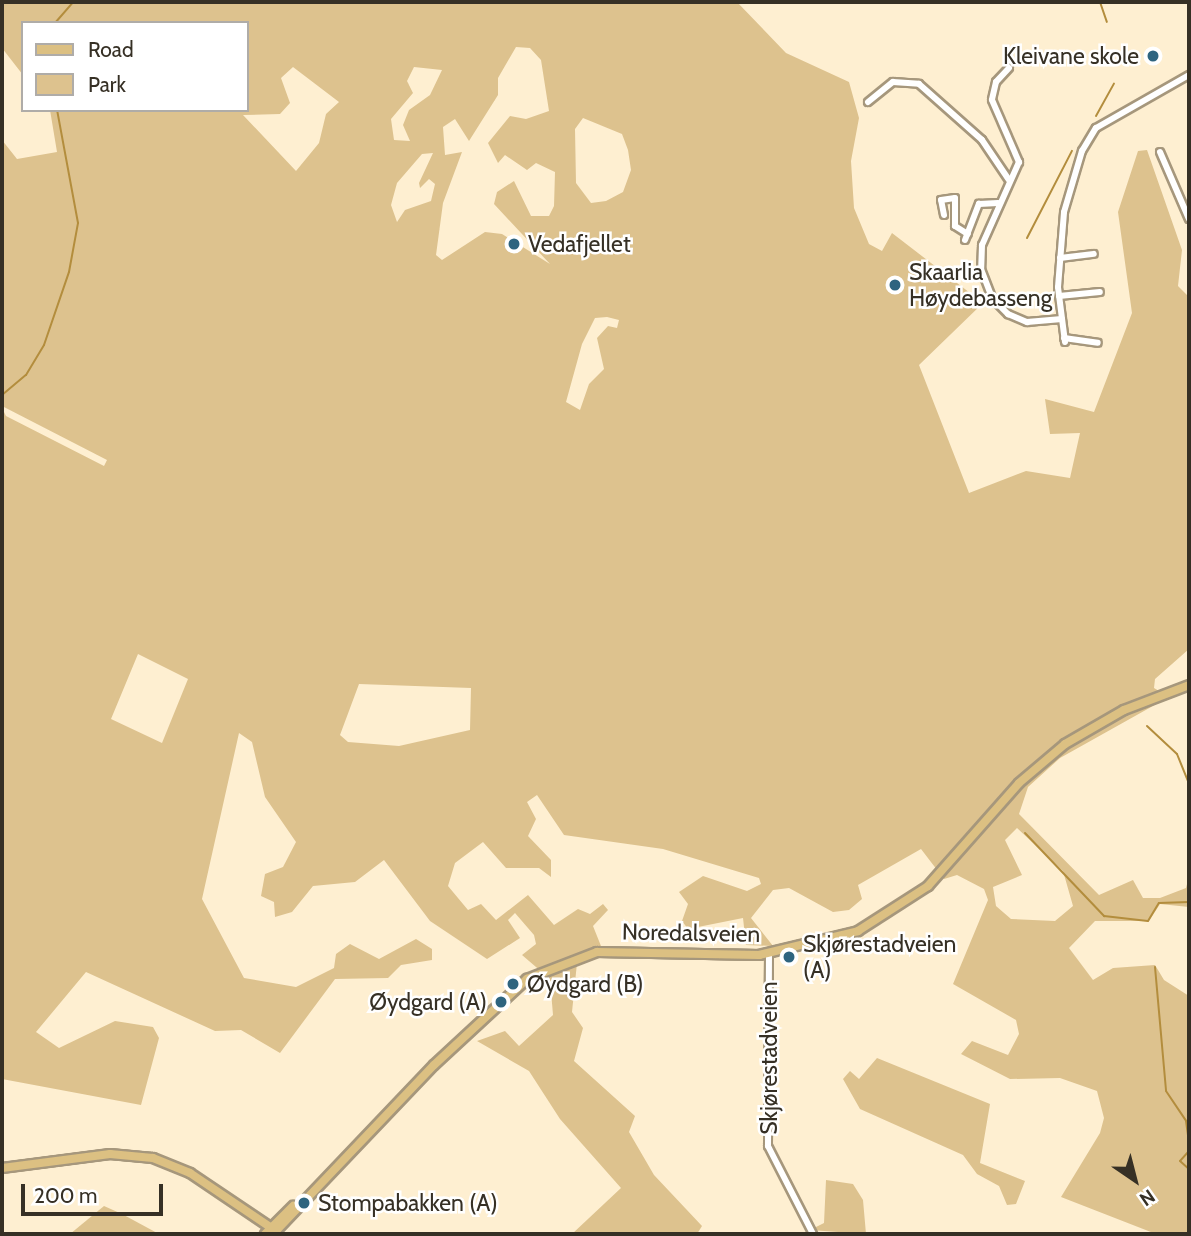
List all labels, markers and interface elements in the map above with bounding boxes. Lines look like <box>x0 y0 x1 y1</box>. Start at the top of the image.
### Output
legend <box>21 21 248 112</box>
text: Road <box>88 37 134 62</box>
place label: Kleivane skole <box>1003 42 1139 70</box>
marker: Kleivane skole <box>1145 48 1161 64</box>
text: Park <box>88 72 126 97</box>
place label: Vedafjellet <box>528 230 631 258</box>
marker: Vedafjellet <box>506 236 522 252</box>
place label: Skaarlia Høydebasseng <box>909 258 1052 312</box>
marker: Skaarlia Høydebasseng <box>887 277 903 293</box>
street label: Noredalsveien <box>622 918 760 948</box>
place label: Skjørestadveien (A) <box>803 930 956 984</box>
marker: Skjørestadveien (A) <box>781 949 797 965</box>
place label: Øydgard (B) <box>527 970 644 998</box>
marker: Øydgard (B) <box>505 976 521 992</box>
street label: Skjørestadveien <box>755 981 783 1135</box>
place label: Øydgard (A) <box>369 988 487 1016</box>
marker: Øydgard (A) <box>493 994 509 1010</box>
north arrow <box>1100 1145 1170 1215</box>
scale bar <box>24 1170 166 1214</box>
text: 200 m <box>34 1183 97 1208</box>
text: N <box>1135 1184 1159 1211</box>
place label: Stompabakken (A) <box>318 1189 498 1217</box>
marker: Stompabakken (A) <box>296 1195 312 1211</box>

